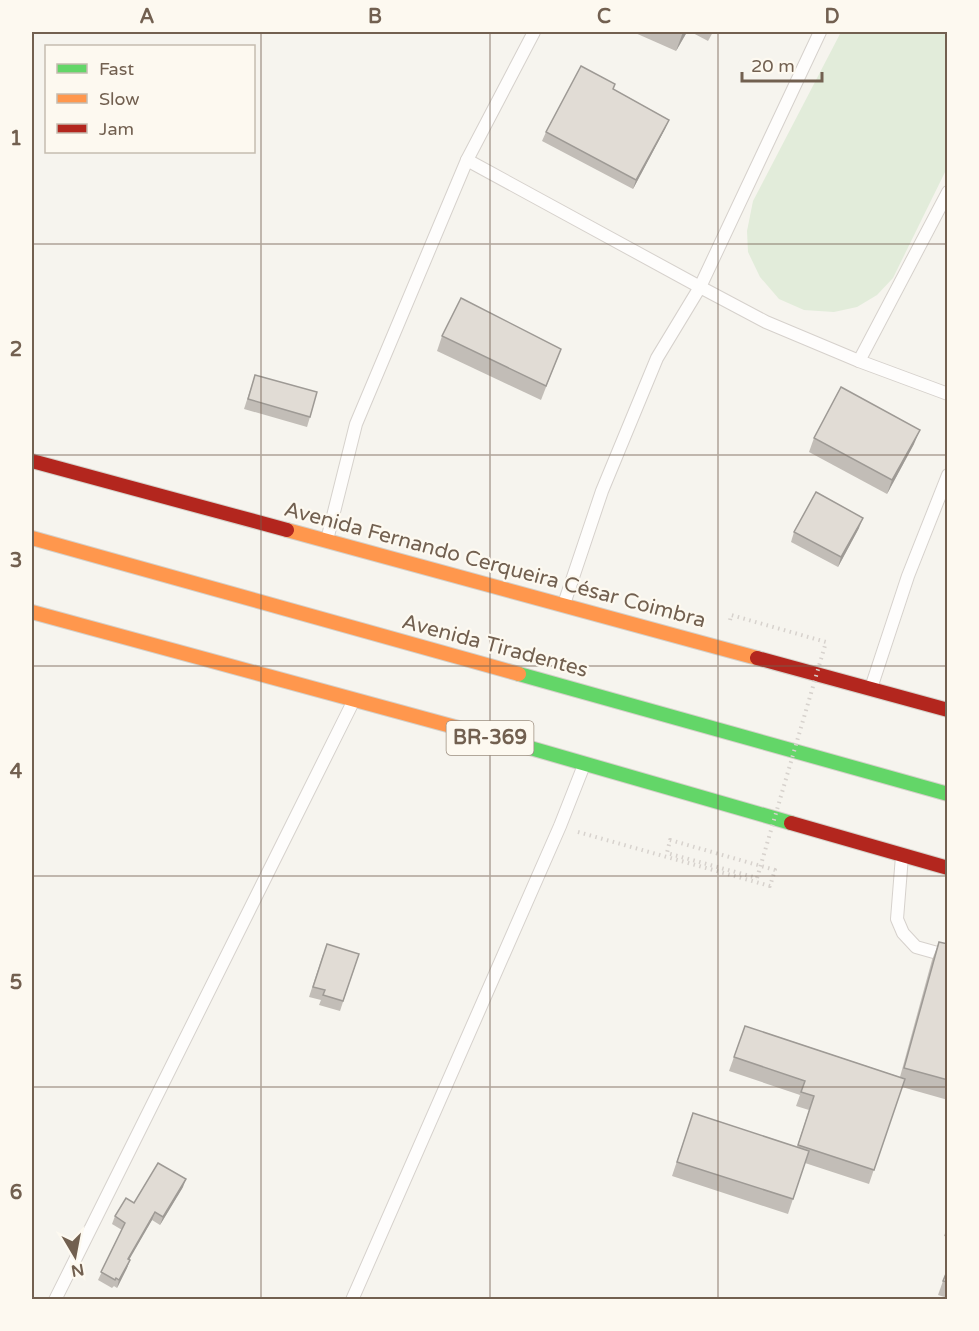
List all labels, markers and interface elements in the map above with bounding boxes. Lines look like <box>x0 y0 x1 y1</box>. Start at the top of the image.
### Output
text: A <box>140 5 155 29</box>
text: B <box>368 5 382 29</box>
text: C <box>597 5 611 29</box>
text: D <box>824 5 840 29</box>
legend <box>45 45 255 153</box>
scale bar <box>742 45 822 83</box>
text: 20 m <box>751 55 795 77</box>
text: Fast <box>99 58 134 80</box>
text: Slow <box>99 88 140 110</box>
text: Jam <box>99 118 134 140</box>
text: 1 <box>10 127 22 151</box>
text: 2 <box>10 338 22 362</box>
street label: Avenida Fernando Cerqueira César Coimbra <box>281 497 709 633</box>
text: 3 <box>10 549 22 573</box>
street label: Avenida Tiradentes <box>399 609 591 683</box>
road number: BR-369 <box>446 721 534 755</box>
text: 4 <box>10 760 23 784</box>
text: 5 <box>10 971 22 995</box>
text: 6 <box>10 1181 22 1205</box>
north arrow <box>45 1226 105 1286</box>
text: N <box>69 1259 85 1281</box>

